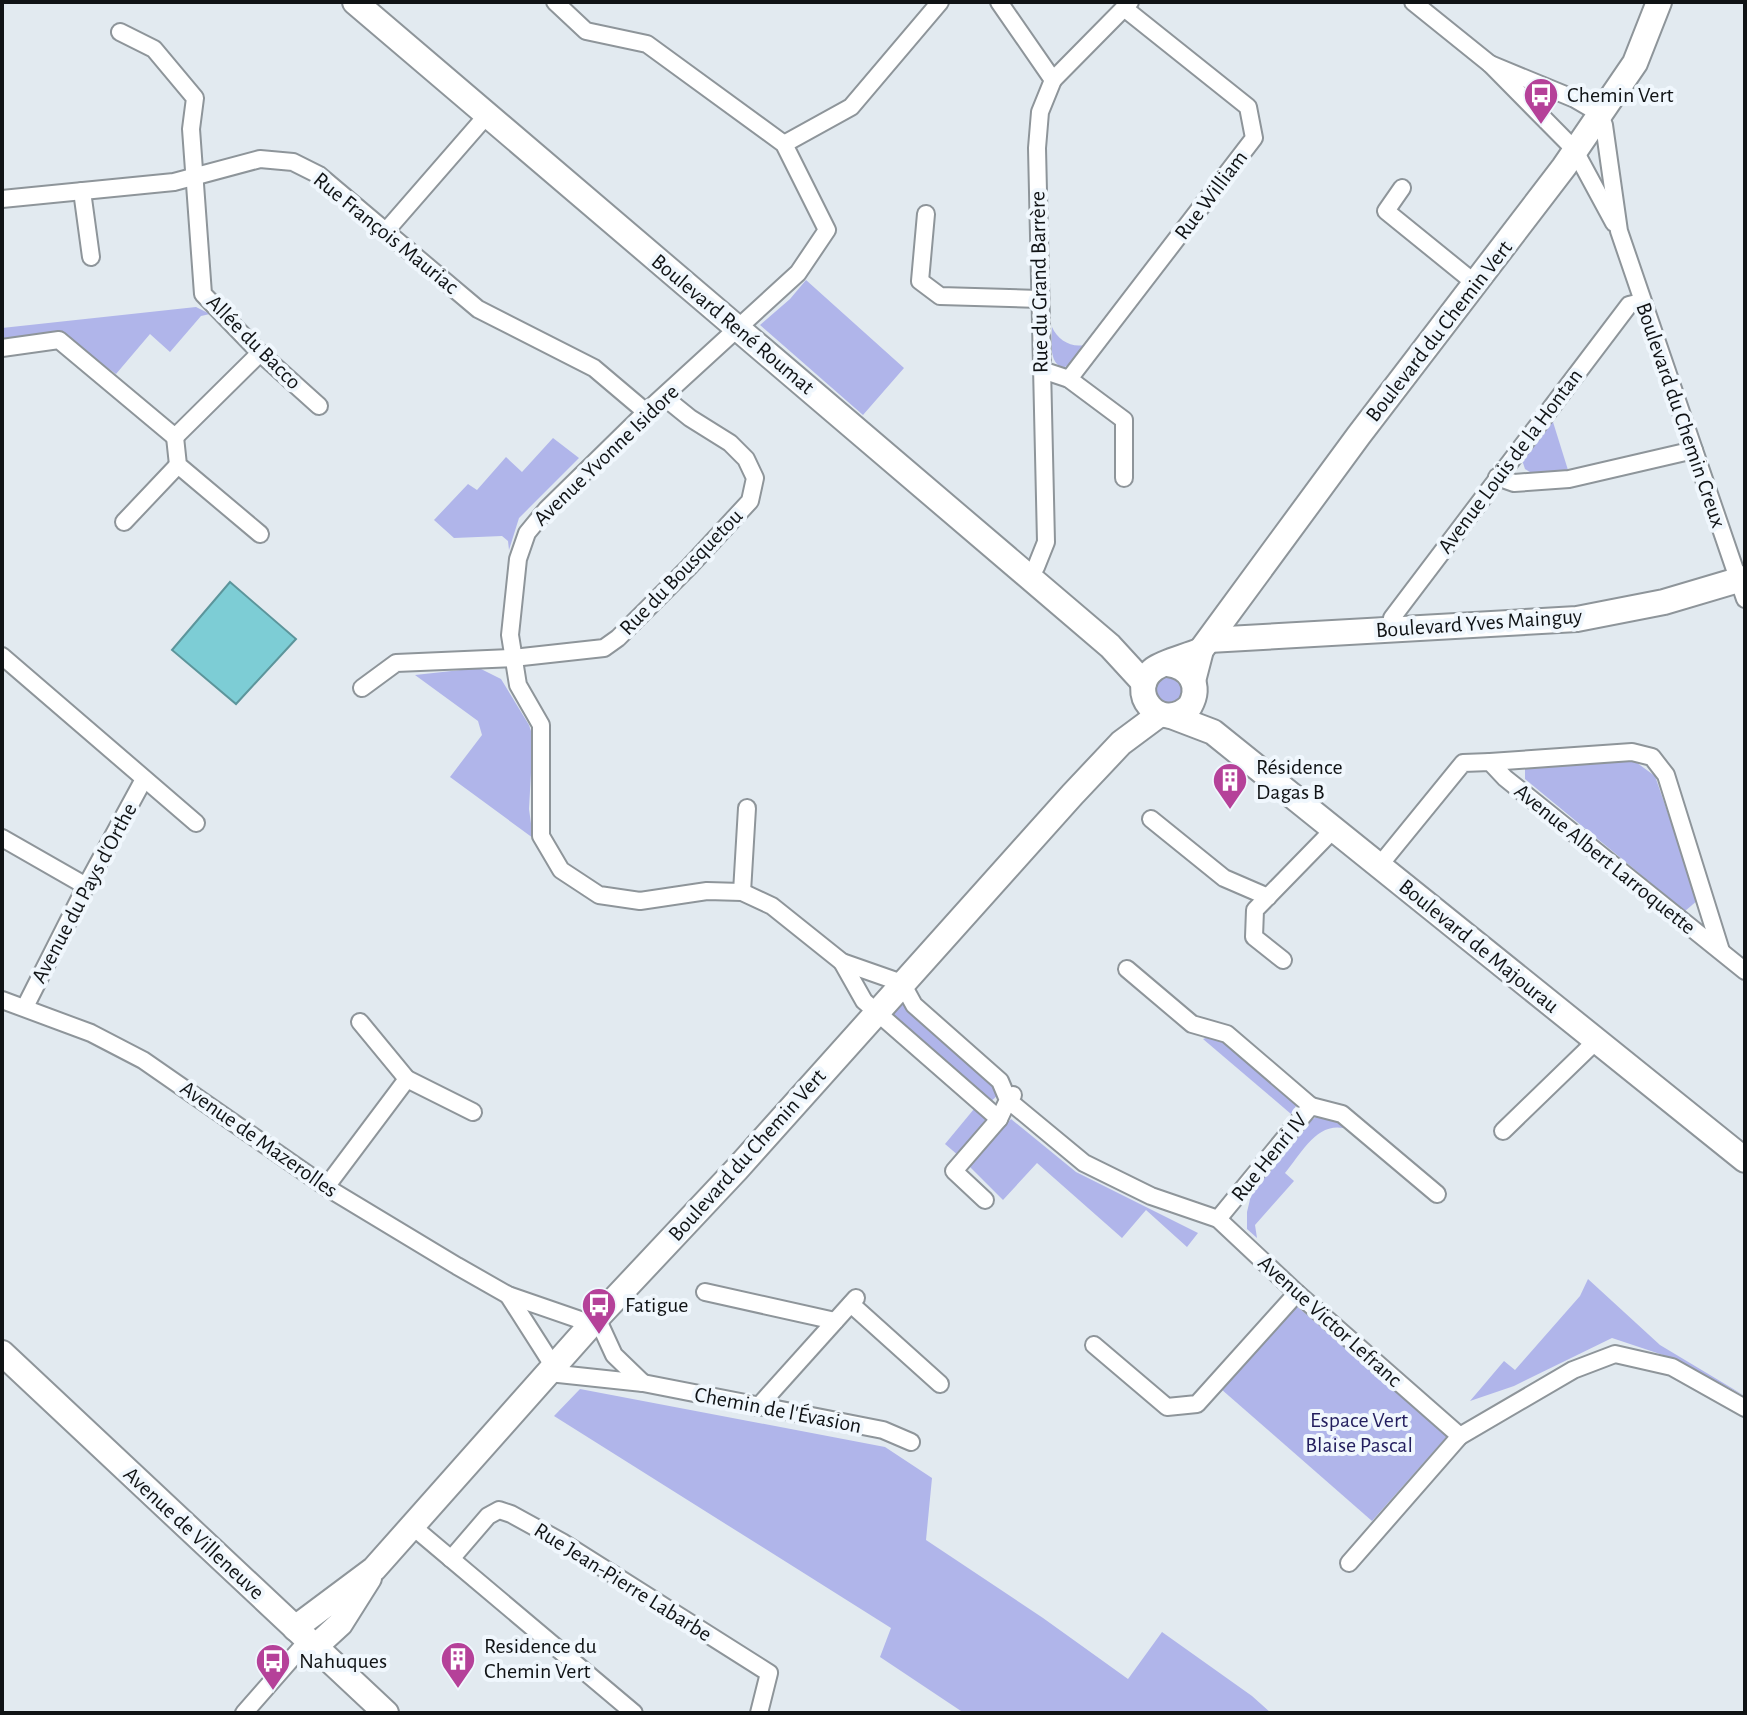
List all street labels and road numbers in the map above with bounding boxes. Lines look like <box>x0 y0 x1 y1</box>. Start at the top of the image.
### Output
street label: Rue William <box>1170 146 1252 244</box>
street label: Rue François Mauriac <box>309 168 463 298</box>
street label: Rue du Grand Barrère <box>1026 191 1052 373</box>
street label: Boulevard du Chemin Vert <box>1362 236 1516 426</box>
street label: Boulevard René Roumat <box>647 250 819 398</box>
street label: Allée du Bacco <box>203 291 305 393</box>
street label: Boulevard du Chemin Creux <box>1632 300 1730 531</box>
street label: Avenue Louis de la Hontan <box>1434 365 1586 557</box>
street label: Avenue Yvonne Isidore <box>529 380 683 530</box>
street label: Rue du Bousquetou <box>615 505 747 639</box>
street label: Boulevard Yves Mainguy <box>1375 605 1584 641</box>
street label: Avenue Albert Larroquette <box>1510 779 1700 939</box>
street label: Avenue du Pays d'Orthe <box>27 799 141 987</box>
street label: Boulevard de Majourau <box>1395 875 1563 1017</box>
street label: Boulevard du Chemin Vert <box>664 1065 830 1245</box>
street label: Avenue de Mazerolles <box>176 1077 342 1201</box>
street label: Rue Henri IV <box>1227 1108 1311 1205</box>
street label: Avenue Victor Lefranc <box>1254 1251 1406 1391</box>
street label: Chemin de l'Évasion <box>693 1382 864 1437</box>
street label: Avenue de Villeneuve <box>119 1462 269 1604</box>
street label: Rue Jean-Pierre Labarbe <box>530 1518 716 1646</box>

